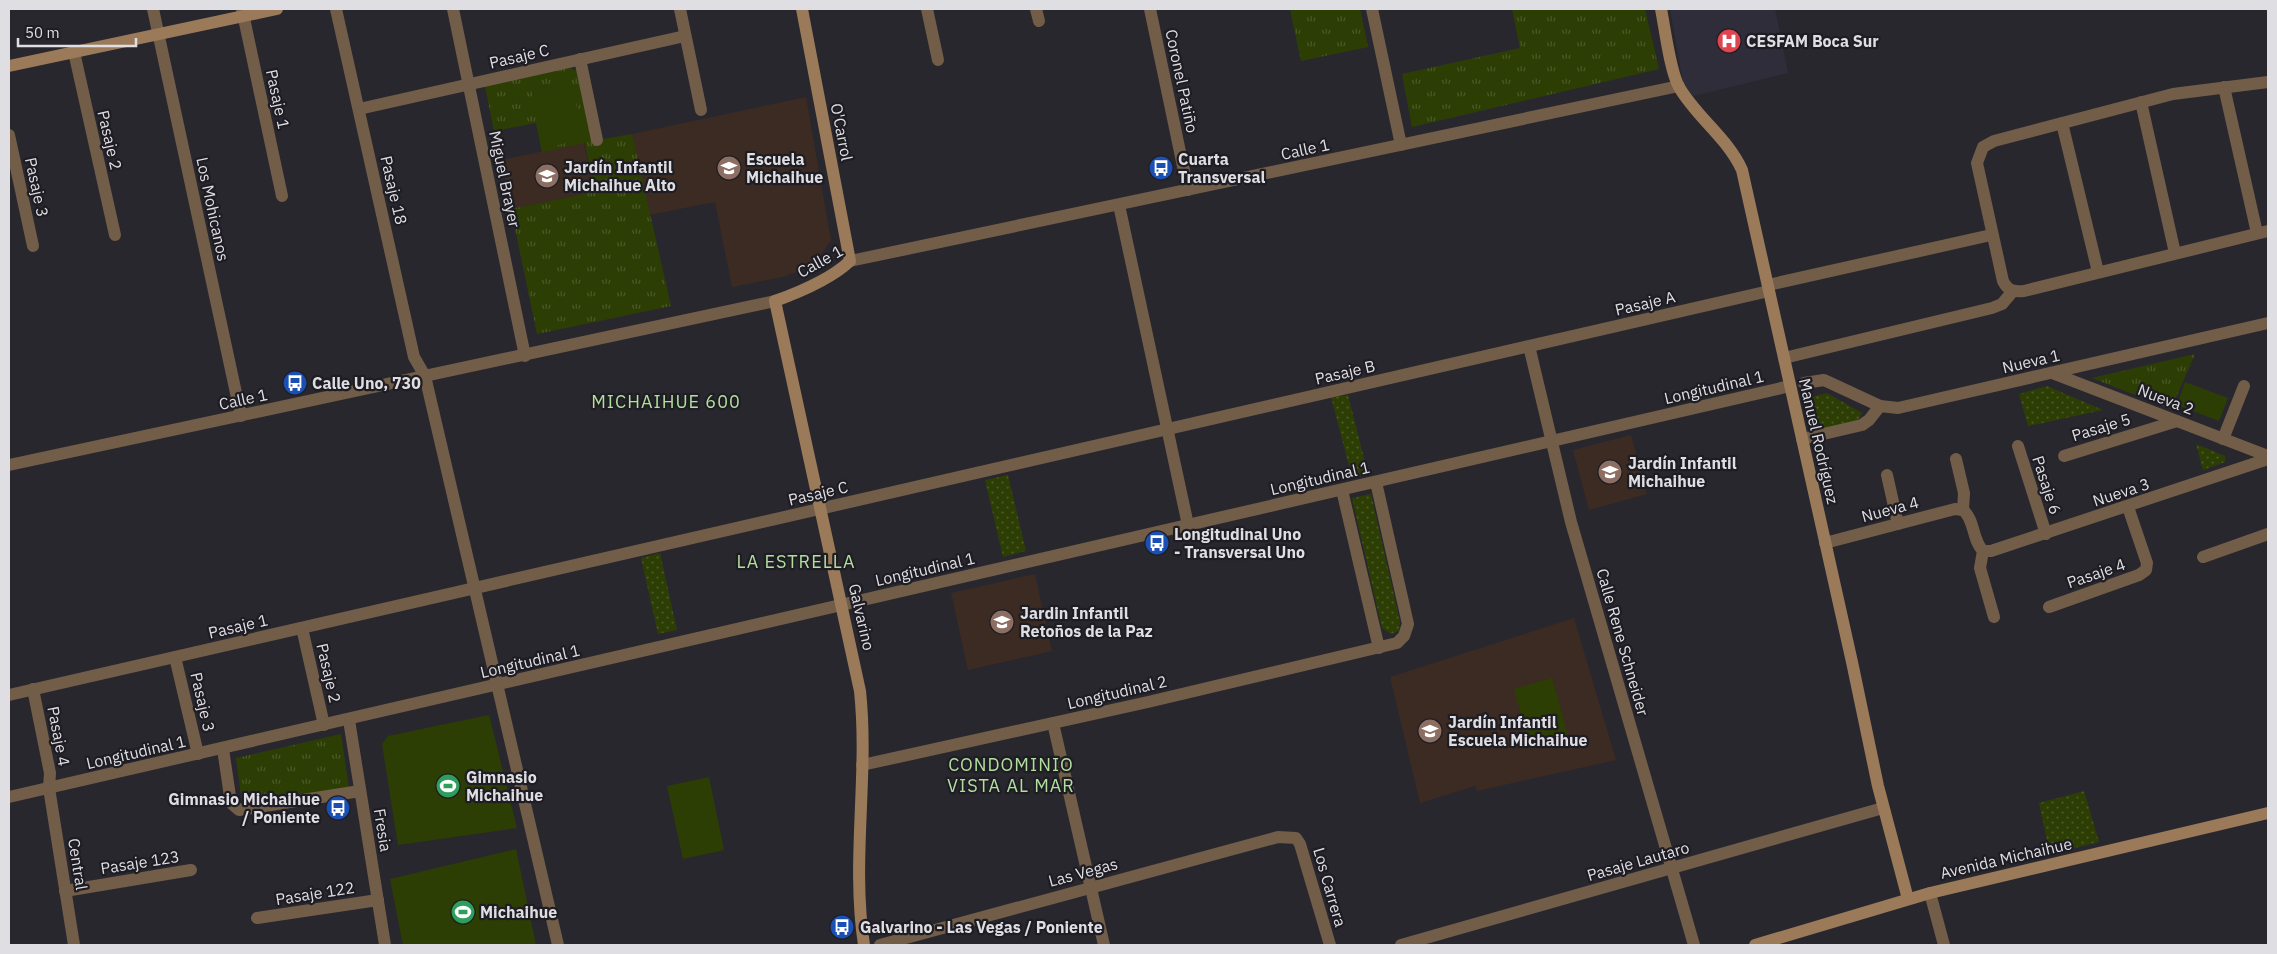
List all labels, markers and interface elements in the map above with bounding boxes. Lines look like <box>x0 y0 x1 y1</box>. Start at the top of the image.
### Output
scale bar <box>18 15 135 47</box>
text: 50 m <box>25 23 60 42</box>
street label: Coronel Patiño <box>1161 27 1203 135</box>
hospital icon: CESFAM Boca Sur <box>1716 28 1742 54</box>
place label: CESFAM Boca Sur <box>1746 31 1879 51</box>
street label: Pasaje C <box>487 39 551 73</box>
street label: Pasaje 1 <box>262 67 294 131</box>
street label: O'Carrol <box>827 101 857 163</box>
street label: Pasaje 2 <box>93 108 127 172</box>
street label: Miguel Brayer <box>485 129 525 229</box>
street label: Calle 1 <box>1279 134 1331 164</box>
place label: Escuela Michaihue <box>746 149 823 187</box>
place label: Cuarta Transversal <box>1178 149 1265 187</box>
street label: Pasaje 18 <box>376 154 412 226</box>
street label: Pasaje 3 <box>21 155 53 219</box>
street label: Los Mohicanos <box>192 155 234 263</box>
school or university icon: Escuela Michaihue <box>716 155 742 181</box>
bus stop icon: Cuarta Transversal <box>1148 155 1174 181</box>
place label: Jardín Infantil Michaihue Alto <box>564 157 676 195</box>
school or university icon: Jardín Infantil Michaihue Alto <box>534 163 560 189</box>
street label: Calle 1 <box>794 240 846 282</box>
street label: Pasaje A <box>1613 286 1677 320</box>
street label: Nueva 1 <box>2000 345 2062 377</box>
street label: Pasaje B <box>1313 355 1377 389</box>
street label: Longitudinal 1 <box>1662 366 1766 408</box>
bus stop icon: Calle Uno, 730 <box>282 370 308 396</box>
place label: Calle Uno, 730 <box>312 373 421 393</box>
street label: Manuel Rodríguez <box>1795 376 1843 506</box>
street label: Nueva 2 <box>2135 379 2197 419</box>
street label: Calle 1 <box>217 384 269 414</box>
district label: MICHAIHUE 600 <box>591 390 741 413</box>
street label: Pasaje 5 <box>2069 409 2133 445</box>
place label: Jardín Infantil Michaihue <box>1628 453 1737 491</box>
street label: Pasaje 6 <box>2028 453 2066 517</box>
street label: Longitudinal 1 <box>1268 457 1372 499</box>
school or university icon: Jardín Infantil Michaihue <box>1597 459 1623 485</box>
street label: Nueva 3 <box>2090 473 2152 511</box>
street label: Pasaje C <box>786 476 850 510</box>
street label: Nueva 4 <box>1859 492 1921 526</box>
place label: Longitudinal Uno - Transversal Uno <box>1174 524 1305 562</box>
bus stop icon: Longitudinal Uno - Transversal Uno <box>1144 530 1170 556</box>
street label: Longitudinal 1 <box>873 548 977 590</box>
district label: LA ESTRELLA <box>736 550 856 573</box>
street label: Pasaje 4 <box>2064 554 2128 592</box>
street label: Calle Rene Schneider <box>1592 566 1654 718</box>
street label: Galvarino <box>845 582 879 652</box>
place label: Jardin Infantil Retoños de la Paz <box>1020 603 1153 641</box>
street label: Pasaje 1 <box>206 609 270 643</box>
school or university icon: Jardin Infantil Retoños de la Paz <box>989 609 1015 635</box>
street label: Longitudinal 1 <box>478 640 582 682</box>
street label: Pasaje 2 <box>312 641 346 705</box>
street label: Pasaje 3 <box>186 670 220 734</box>
street label: Longitudinal 2 <box>1065 671 1169 713</box>
street label: Pasaje 4 <box>43 704 75 768</box>
place label: Jardín Infantil Escuela Michaihue <box>1448 712 1588 750</box>
school or university icon: Jardín Infantil Escuela Michaihue <box>1417 718 1443 744</box>
street label: Longitudinal 1 <box>84 731 188 773</box>
district label: CONDOMINIO VISTA AL MAR <box>947 753 1075 797</box>
place label: Gimnasio Michaihue <box>466 767 543 805</box>
sports icon: Gimnasio Michaihue <box>435 773 461 799</box>
place label: Gimnasio Michaihue / Poniente <box>168 789 320 827</box>
bus stop icon: Gimnasio Michaihue / Poniente <box>325 795 351 821</box>
street label: Fresia <box>370 807 396 854</box>
street label: Avenida Michaihue <box>1938 833 2074 883</box>
street label: Central <box>64 837 92 891</box>
street label: Pasaje Lautaro <box>1585 837 1692 885</box>
street label: Los Carrera <box>1309 845 1351 929</box>
street label: Pasaje 123 <box>99 846 181 878</box>
street label: Las Vegas <box>1046 853 1120 891</box>
street label: Pasaje 122 <box>274 877 356 909</box>
sports icon: Michaihue <box>450 899 476 925</box>
place label: Michaihue <box>480 902 557 922</box>
bus stop icon: Galvarino - Las Vegas / Poniente <box>829 914 855 940</box>
place label: Galvarino - Las Vegas / Poniente <box>860 917 1103 937</box>

